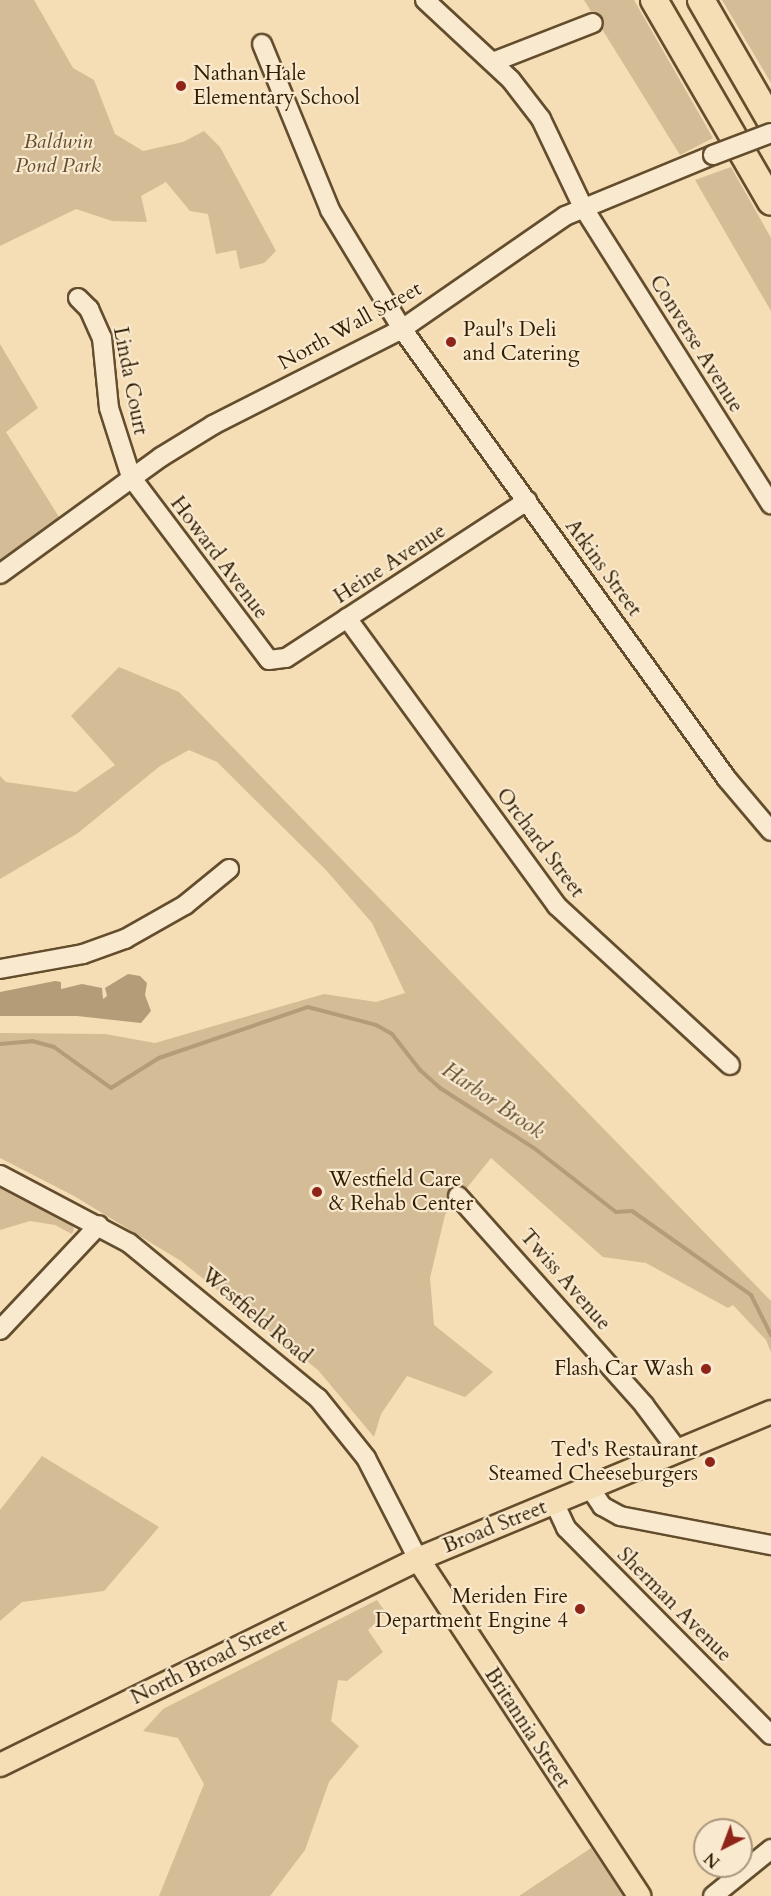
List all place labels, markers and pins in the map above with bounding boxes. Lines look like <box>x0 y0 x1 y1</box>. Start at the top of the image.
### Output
place label: Nathan Hale Elementary School <box>193 61 360 111</box>
marker: Nathan Hale Elementary School <box>174 79 188 93</box>
place label: Paul's Deli and Catering <box>463 317 579 367</box>
marker: Paul's Deli and Catering <box>444 335 458 349</box>
place label: Westfield Care & Rehab Center <box>329 1167 473 1217</box>
marker: Westfield Care & Rehab Center <box>310 1185 324 1199</box>
place label: Flash Car Wash <box>554 1356 694 1382</box>
marker: Flash Car Wash <box>699 1362 713 1376</box>
place label: Ted's Restaurant Steamed Cheeseburgers <box>488 1437 698 1487</box>
marker: Ted's Restaurant Steamed Cheeseburgers <box>703 1455 717 1469</box>
place label: Meriden Fire Department Engine 4 <box>375 1584 568 1634</box>
marker: Meriden Fire Department Engine 4 <box>573 1602 587 1616</box>

